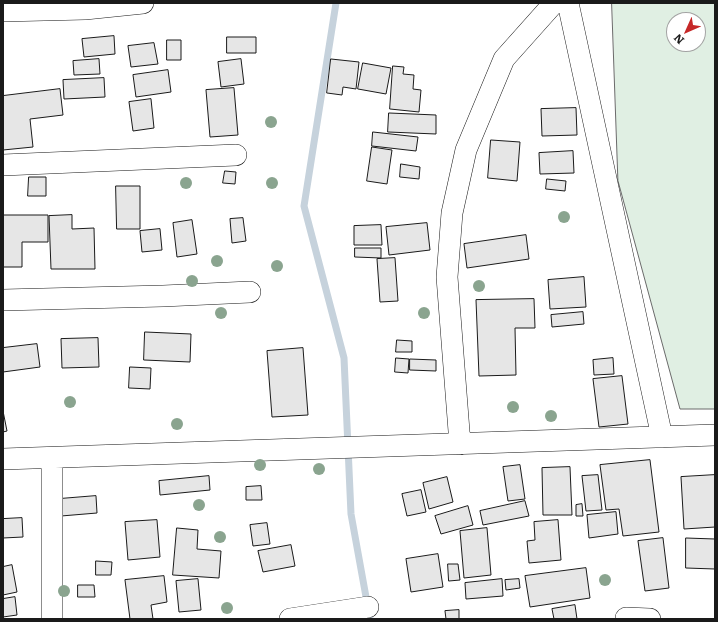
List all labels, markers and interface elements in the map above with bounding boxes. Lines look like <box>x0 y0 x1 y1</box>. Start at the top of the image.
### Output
north arrow <box>666 12 706 52</box>
text: N <box>669 31 687 49</box>

